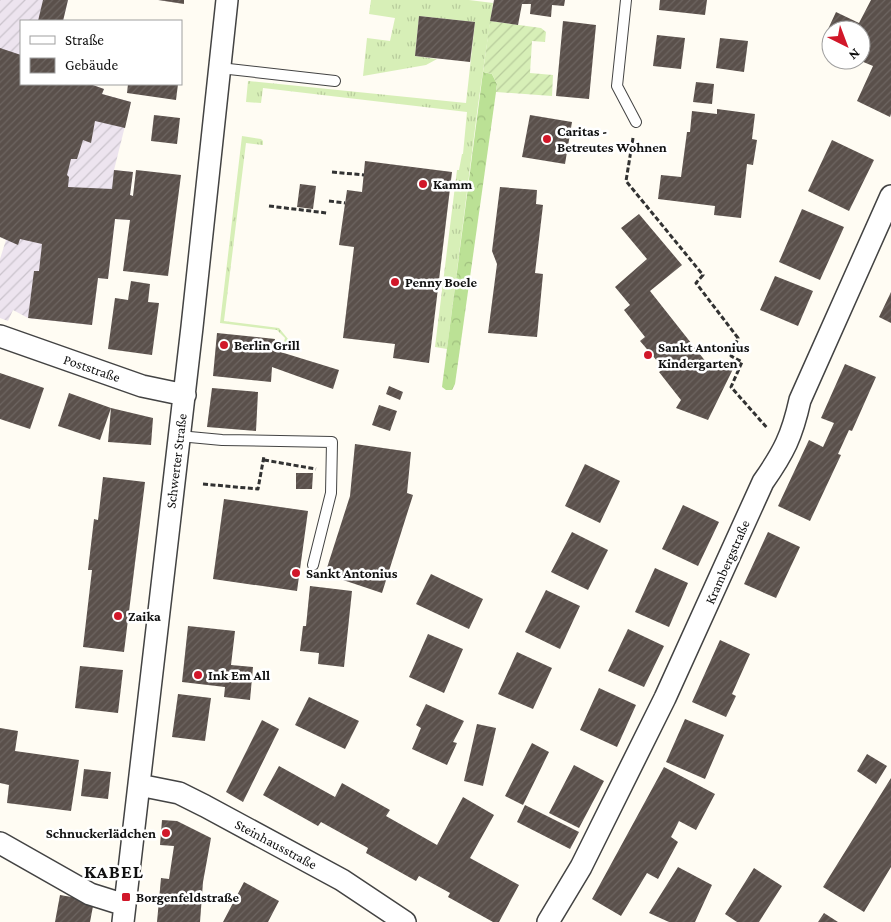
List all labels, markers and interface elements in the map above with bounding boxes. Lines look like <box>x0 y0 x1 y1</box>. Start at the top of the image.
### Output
legend <box>20 20 182 85</box>
north arrow <box>821 20 871 70</box>
text: Straße <box>65 32 104 48</box>
text: N <box>845 46 864 64</box>
text: Gebäude <box>65 57 119 73</box>
place label: Caritas - Betreutes Wohnen <box>557 123 667 155</box>
marker: Caritas - Betreutes Wohnen <box>541 133 553 145</box>
place label: Kamm <box>433 176 472 192</box>
marker: Kamm <box>417 178 429 190</box>
place label: Penny Boele <box>405 274 478 290</box>
marker: Penny Boele <box>389 276 401 288</box>
place label: Berlin Grill <box>234 337 300 353</box>
marker: Berlin Grill <box>218 339 230 351</box>
place label: Sankt Antonius Kindergarten <box>658 339 750 371</box>
marker: Sankt Antonius Kindergarten <box>642 349 654 361</box>
street label: Poststraße <box>62 351 122 385</box>
street label: Schwerter Straße <box>162 413 190 509</box>
street label: Krambergstraße <box>701 517 753 607</box>
place label: Sankt Antonius <box>306 565 398 581</box>
marker: Sankt Antonius <box>290 567 302 579</box>
place label: Zaika <box>128 608 161 624</box>
marker: Zaika <box>112 610 124 622</box>
place label: Ink Em All <box>208 667 270 683</box>
marker: Ink Em All <box>192 669 204 681</box>
street label: Steinhausstraße <box>232 816 320 872</box>
place label: Schnuckerlädchen <box>46 825 156 841</box>
marker: Schnuckerlädchen <box>160 827 172 839</box>
district label: KABEL <box>84 861 144 882</box>
place label: Borgenfeldstraße <box>136 889 240 905</box>
marker: Borgenfeldstraße <box>120 891 132 903</box>

